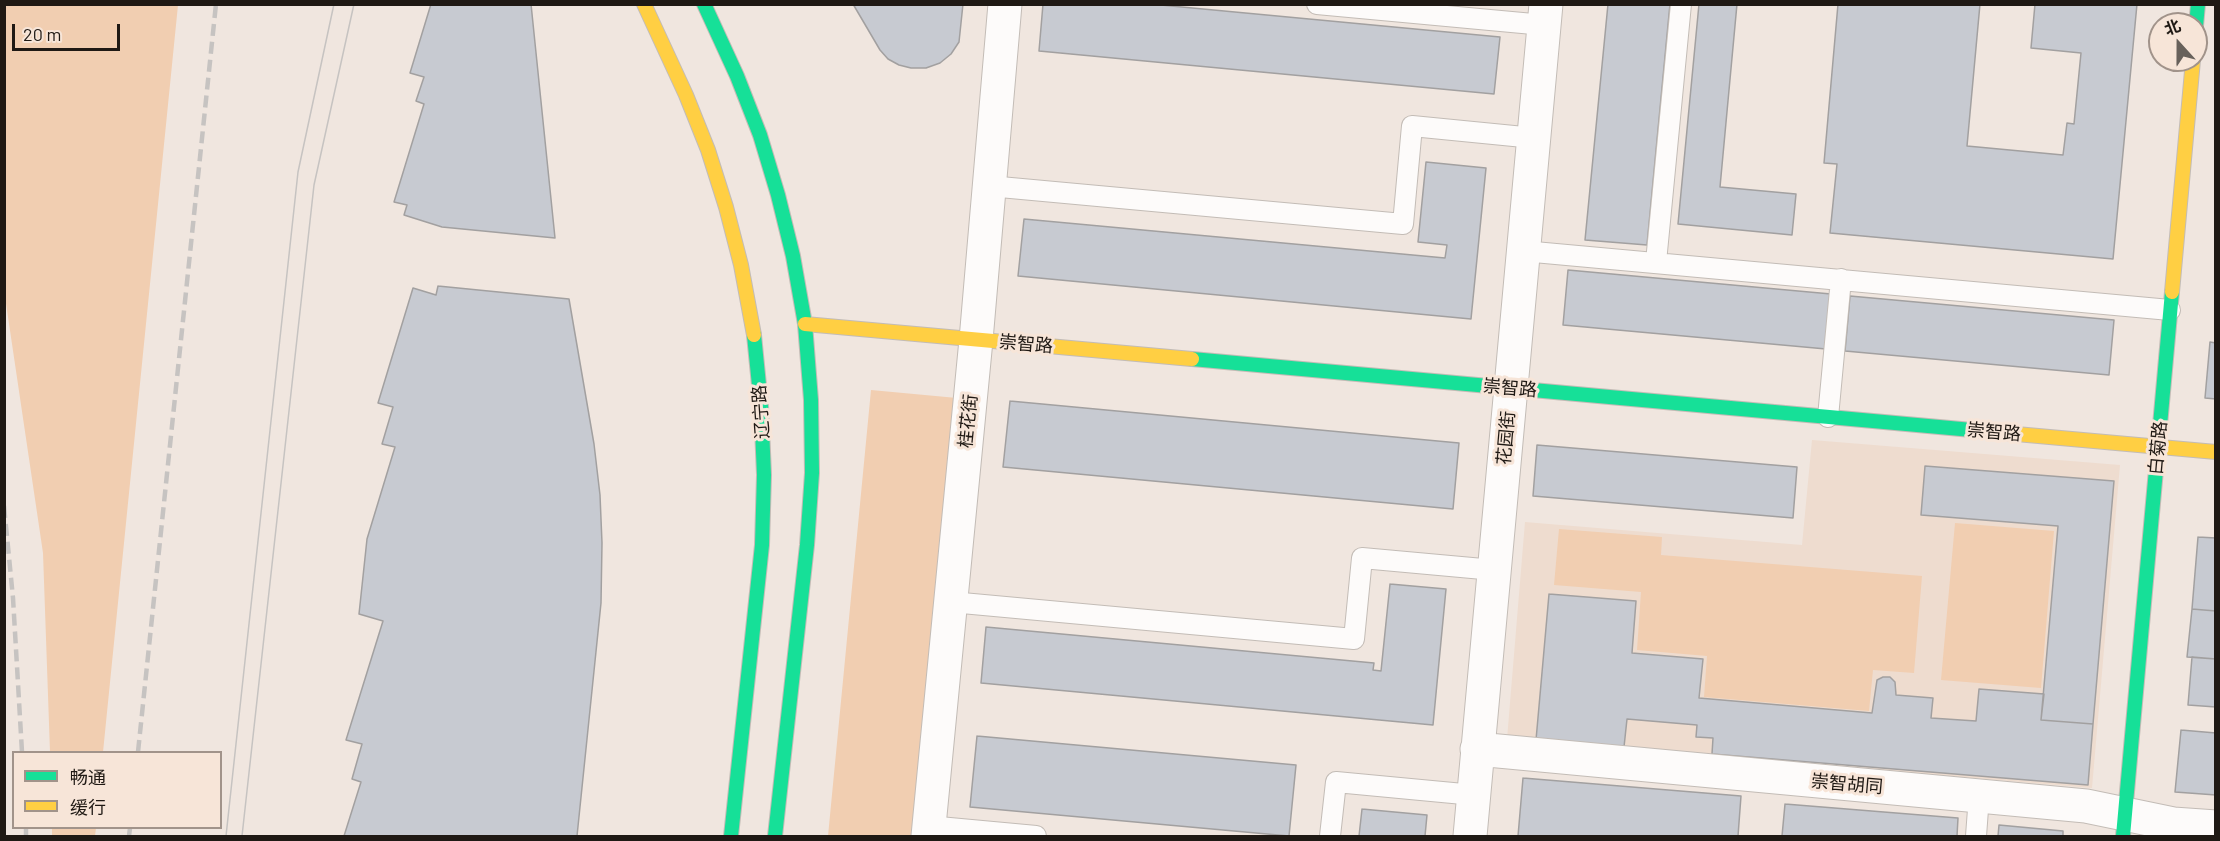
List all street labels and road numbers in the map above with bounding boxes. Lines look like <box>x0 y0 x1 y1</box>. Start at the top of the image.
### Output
street label: 崇智路 <box>998 331 1054 357</box>
street label: 崇智路 <box>1482 375 1538 401</box>
street label: 辽宁路 <box>748 384 774 440</box>
street label: 桂花街 <box>954 393 982 449</box>
street label: 花园街 <box>1493 410 1519 466</box>
street label: 崇智路 <box>1966 419 2022 445</box>
street label: 白菊路 <box>2145 420 2171 476</box>
street label: 崇智胡同 <box>1810 770 1884 798</box>

